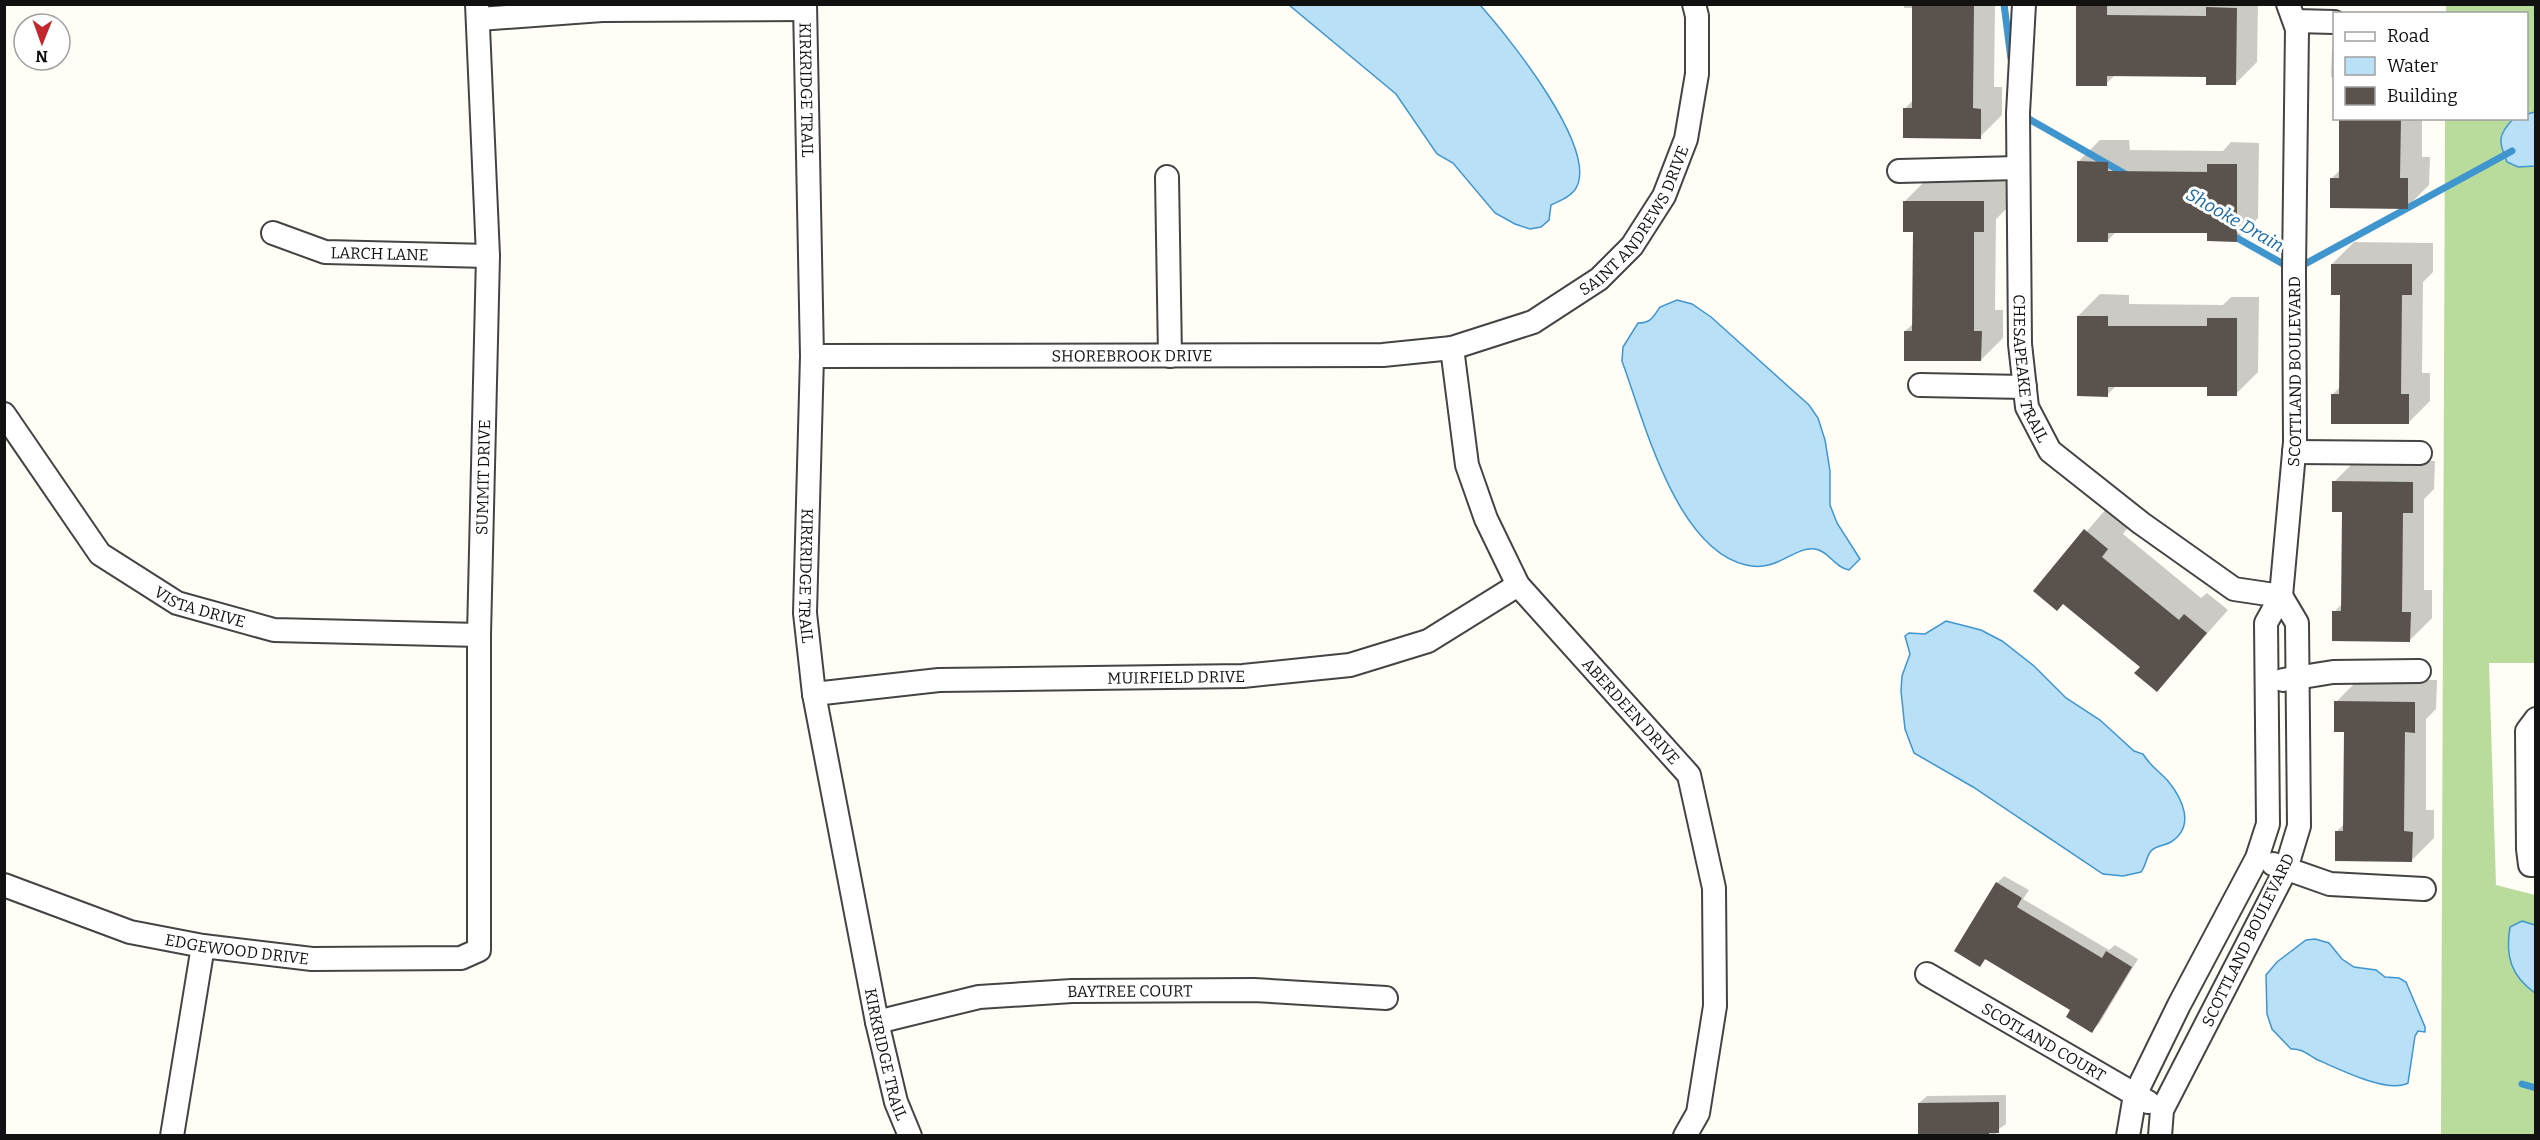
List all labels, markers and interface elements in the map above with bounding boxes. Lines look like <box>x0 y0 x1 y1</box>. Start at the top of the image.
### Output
north arrow <box>12 12 72 72</box>
legend <box>2333 12 2528 120</box>
street label: KIRKRIDGE TRAIL <box>796 22 818 158</box>
text: Road <box>2387 25 2430 47</box>
text: N <box>35 47 48 66</box>
text: Water <box>2387 55 2438 77</box>
text: Building <box>2387 85 2458 107</box>
street label: SAINT ANDREWS DRIVE <box>1575 143 1692 299</box>
water label: Shooke Drain <box>2182 183 2288 257</box>
street label: LARCH LANE <box>330 243 429 264</box>
street label: SCOTTLAND BOULEVARD <box>2283 276 2305 468</box>
street label: CHESAPEAKE TRAIL <box>2010 294 2053 445</box>
street label: SHOREBROOK DRIVE <box>1051 346 1213 365</box>
street label: SUMMIT DRIVE <box>472 419 494 535</box>
street label: KIRKRIDGE TRAIL <box>795 508 818 644</box>
street label: VISTA DRIVE <box>151 582 248 631</box>
street label: ABERDEEN DRIVE <box>1579 654 1684 768</box>
street label: MUIRFIELD DRIVE <box>1107 666 1245 687</box>
street label: SCOTTLAND BOULEVARD <box>2198 850 2298 1030</box>
street label: EDGEWOOD DRIVE <box>164 929 310 968</box>
street label: BAYTREE COURT <box>1066 981 1193 1001</box>
street label: KIRKRIDGE TRAIL <box>861 987 912 1123</box>
street label: SCOTLAND COURT <box>1978 998 2109 1085</box>

